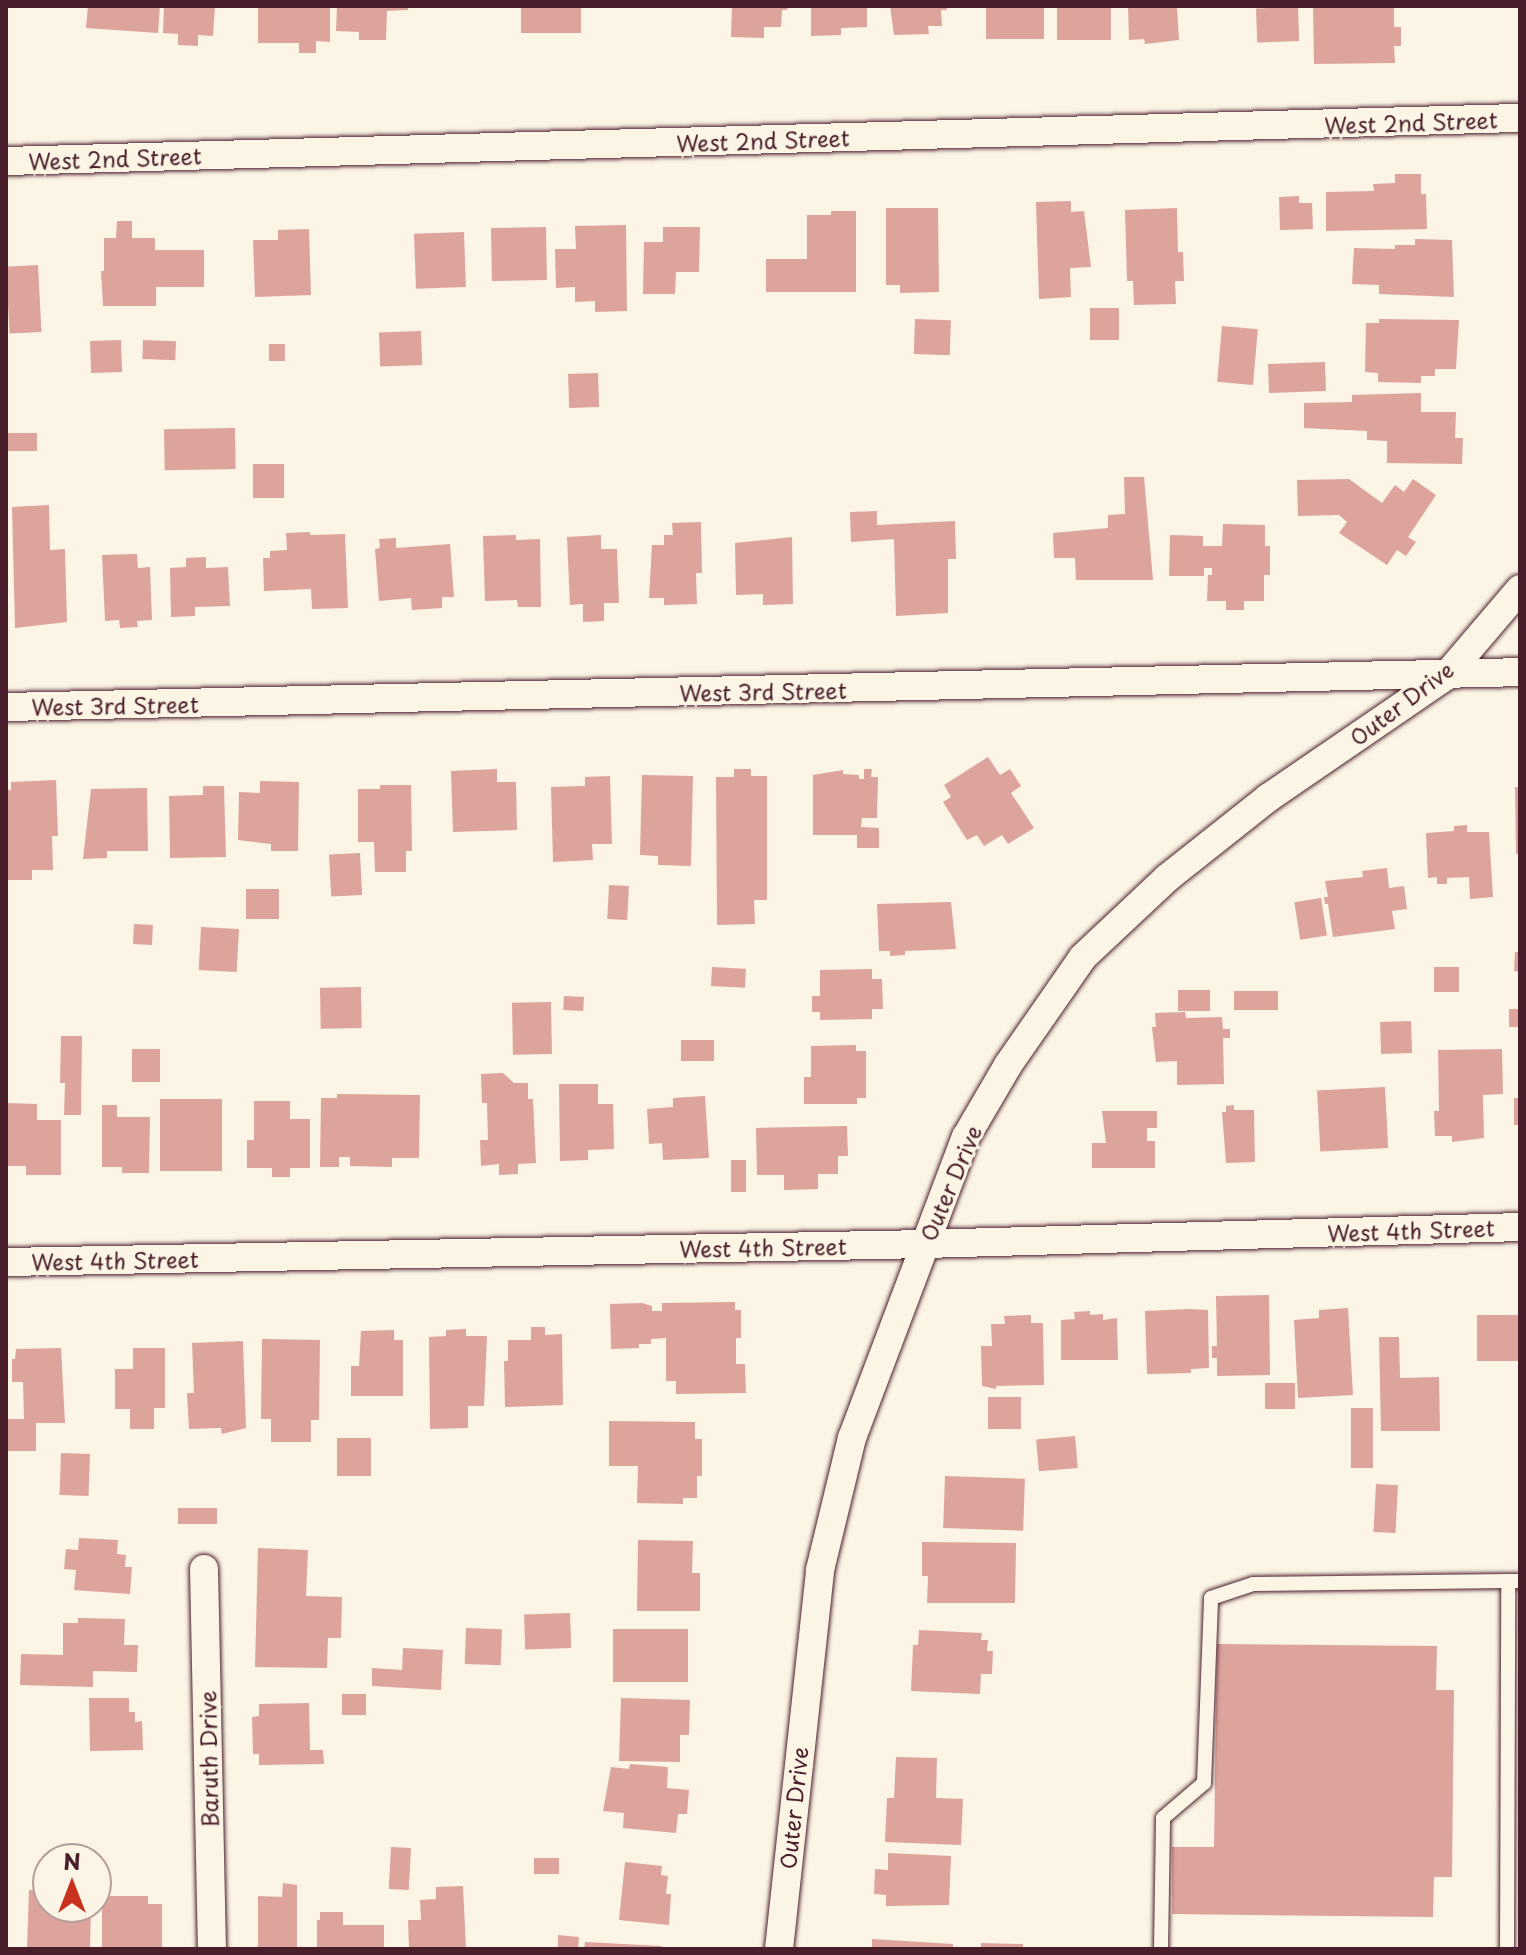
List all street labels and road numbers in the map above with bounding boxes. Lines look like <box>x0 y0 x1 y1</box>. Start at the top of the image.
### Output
street label: West 2nd Street <box>1324 106 1498 138</box>
street label: West 2nd Street <box>676 124 850 156</box>
street label: West 2nd Street <box>28 142 202 174</box>
street label: Outer Drive <box>1344 655 1458 751</box>
street label: West 3rd Street <box>678 676 848 706</box>
street label: West 3rd Street <box>30 690 200 720</box>
street label: Outer Drive <box>914 1121 986 1245</box>
street label: West 4th Street <box>1327 1214 1495 1246</box>
street label: West 4th Street <box>679 1232 847 1262</box>
street label: West 4th Street <box>31 1245 199 1275</box>
street label: Baruth Drive <box>194 1690 222 1828</box>
street label: Outer Drive <box>773 1745 813 1871</box>

